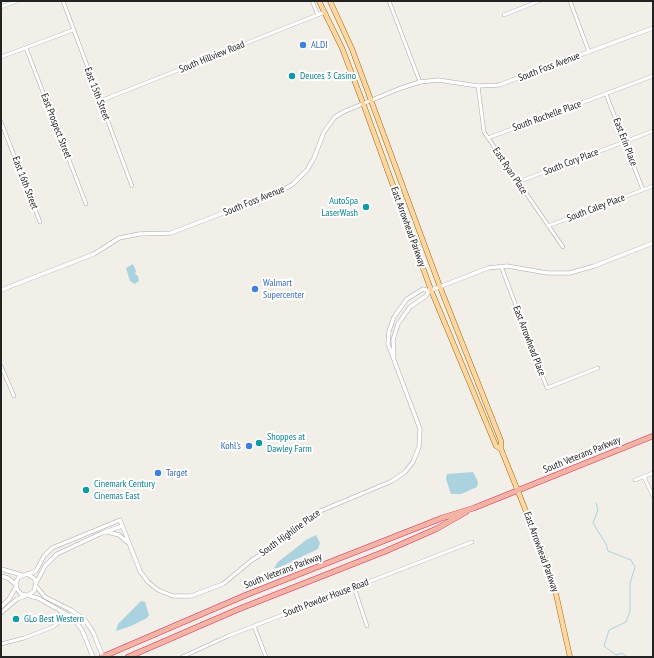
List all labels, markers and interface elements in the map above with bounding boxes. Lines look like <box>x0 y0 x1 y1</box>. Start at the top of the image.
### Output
street label: South Hillview Road <box>177 38 247 76</box>
place label: ALDI <box>311 39 327 51</box>
marker: ALDI <box>298 40 308 50</box>
street label: South Foss Avenue <box>517 50 581 84</box>
street label: East 15th Street <box>81 66 113 122</box>
place label: Deuces 3 Casino <box>300 70 356 82</box>
marker: Deuces 3 Casino <box>287 71 297 81</box>
street label: East Prospect Street <box>38 92 74 160</box>
street label: South Rochelle Place <box>511 98 583 134</box>
street label: East Erin Place <box>610 116 640 168</box>
street label: East Ryan Place <box>490 145 530 197</box>
street label: South Cory Place <box>542 146 600 178</box>
street label: East 16th Street <box>9 155 41 211</box>
street label: South Foss Avenue <box>222 183 286 219</box>
street label: East Arrowhead Parkway <box>388 185 428 269</box>
street label: South Caley Place <box>565 191 627 225</box>
place label: AutoSpa LaserWash <box>322 195 358 218</box>
marker: AutoSpa LaserWash <box>361 202 371 212</box>
place label: Walmart Supercenter <box>263 277 304 300</box>
marker: Walmart Supercenter <box>250 284 260 294</box>
street label: East Arrowhead Place <box>510 304 548 378</box>
place label: Shoppes at Dawley Farm <box>267 431 312 454</box>
street label: South Veterans Parkway <box>542 434 622 476</box>
marker: Shoppes at Dawley Farm <box>254 438 264 448</box>
place label: Kohl's <box>221 440 241 452</box>
marker: Kohl's <box>244 441 254 451</box>
place label: Target <box>166 467 188 479</box>
marker: Target <box>153 468 163 478</box>
place label: Cinemark Century Cinemas East <box>94 478 155 502</box>
marker: Cinemark Century Cinemas East <box>81 485 91 495</box>
street label: South Highline Place <box>257 507 323 559</box>
street label: East Arrowhead Parkway <box>521 510 561 594</box>
street label: South Veterans Parkway <box>242 551 324 591</box>
street label: South Powder House Road <box>282 576 370 620</box>
place label: GLo Best Western <box>24 613 84 625</box>
marker: GLo Best Western <box>11 614 21 624</box>

